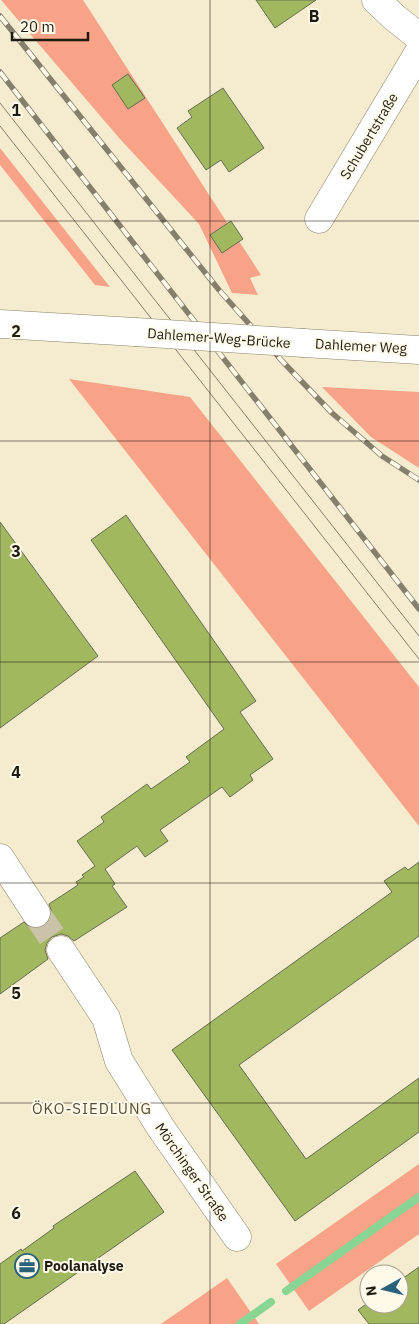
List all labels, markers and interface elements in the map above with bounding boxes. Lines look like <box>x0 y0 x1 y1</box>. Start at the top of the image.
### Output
text: B <box>309 6 320 26</box>
scale bar <box>12 10 89 42</box>
text: 20 m <box>20 17 55 36</box>
street label: Schubertstraße <box>336 89 402 183</box>
text: 1 <box>11 100 21 120</box>
text: 2 <box>11 321 21 341</box>
street label: Dahlemer-Weg-Brücke <box>147 324 292 352</box>
street label: Dahlemer Weg <box>315 335 408 357</box>
text: 3 <box>11 541 21 561</box>
text: 4 <box>11 762 21 782</box>
text: 5 <box>11 983 21 1003</box>
district label: ÖKO-SIEDLUNG <box>32 1099 152 1118</box>
street label: Mörchinger Straße <box>151 1119 233 1225</box>
text: 6 <box>11 1203 21 1223</box>
office icon: Poolanalyse <box>14 1253 40 1279</box>
place label: Poolanalyse <box>44 1257 124 1275</box>
north arrow <box>359 1264 409 1314</box>
text: N <box>362 1285 381 1297</box>

